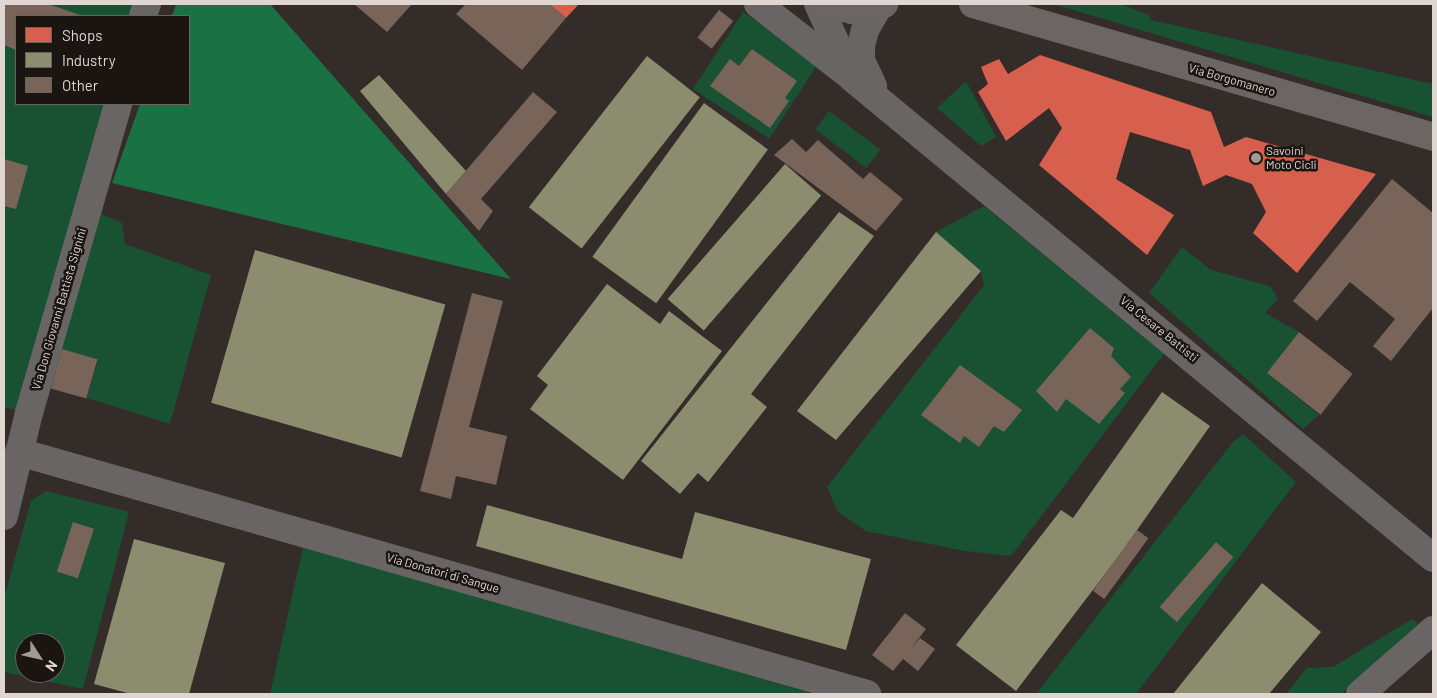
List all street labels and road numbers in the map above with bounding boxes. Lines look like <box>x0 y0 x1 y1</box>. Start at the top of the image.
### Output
street label: Via Borgomanero <box>1187 61 1277 99</box>
street label: Via Don Giovanni Battista Signini <box>29 226 89 392</box>
street label: Via Cesare Battisti <box>1117 293 1201 365</box>
street label: Via Donatori di Sangue <box>385 550 501 596</box>

